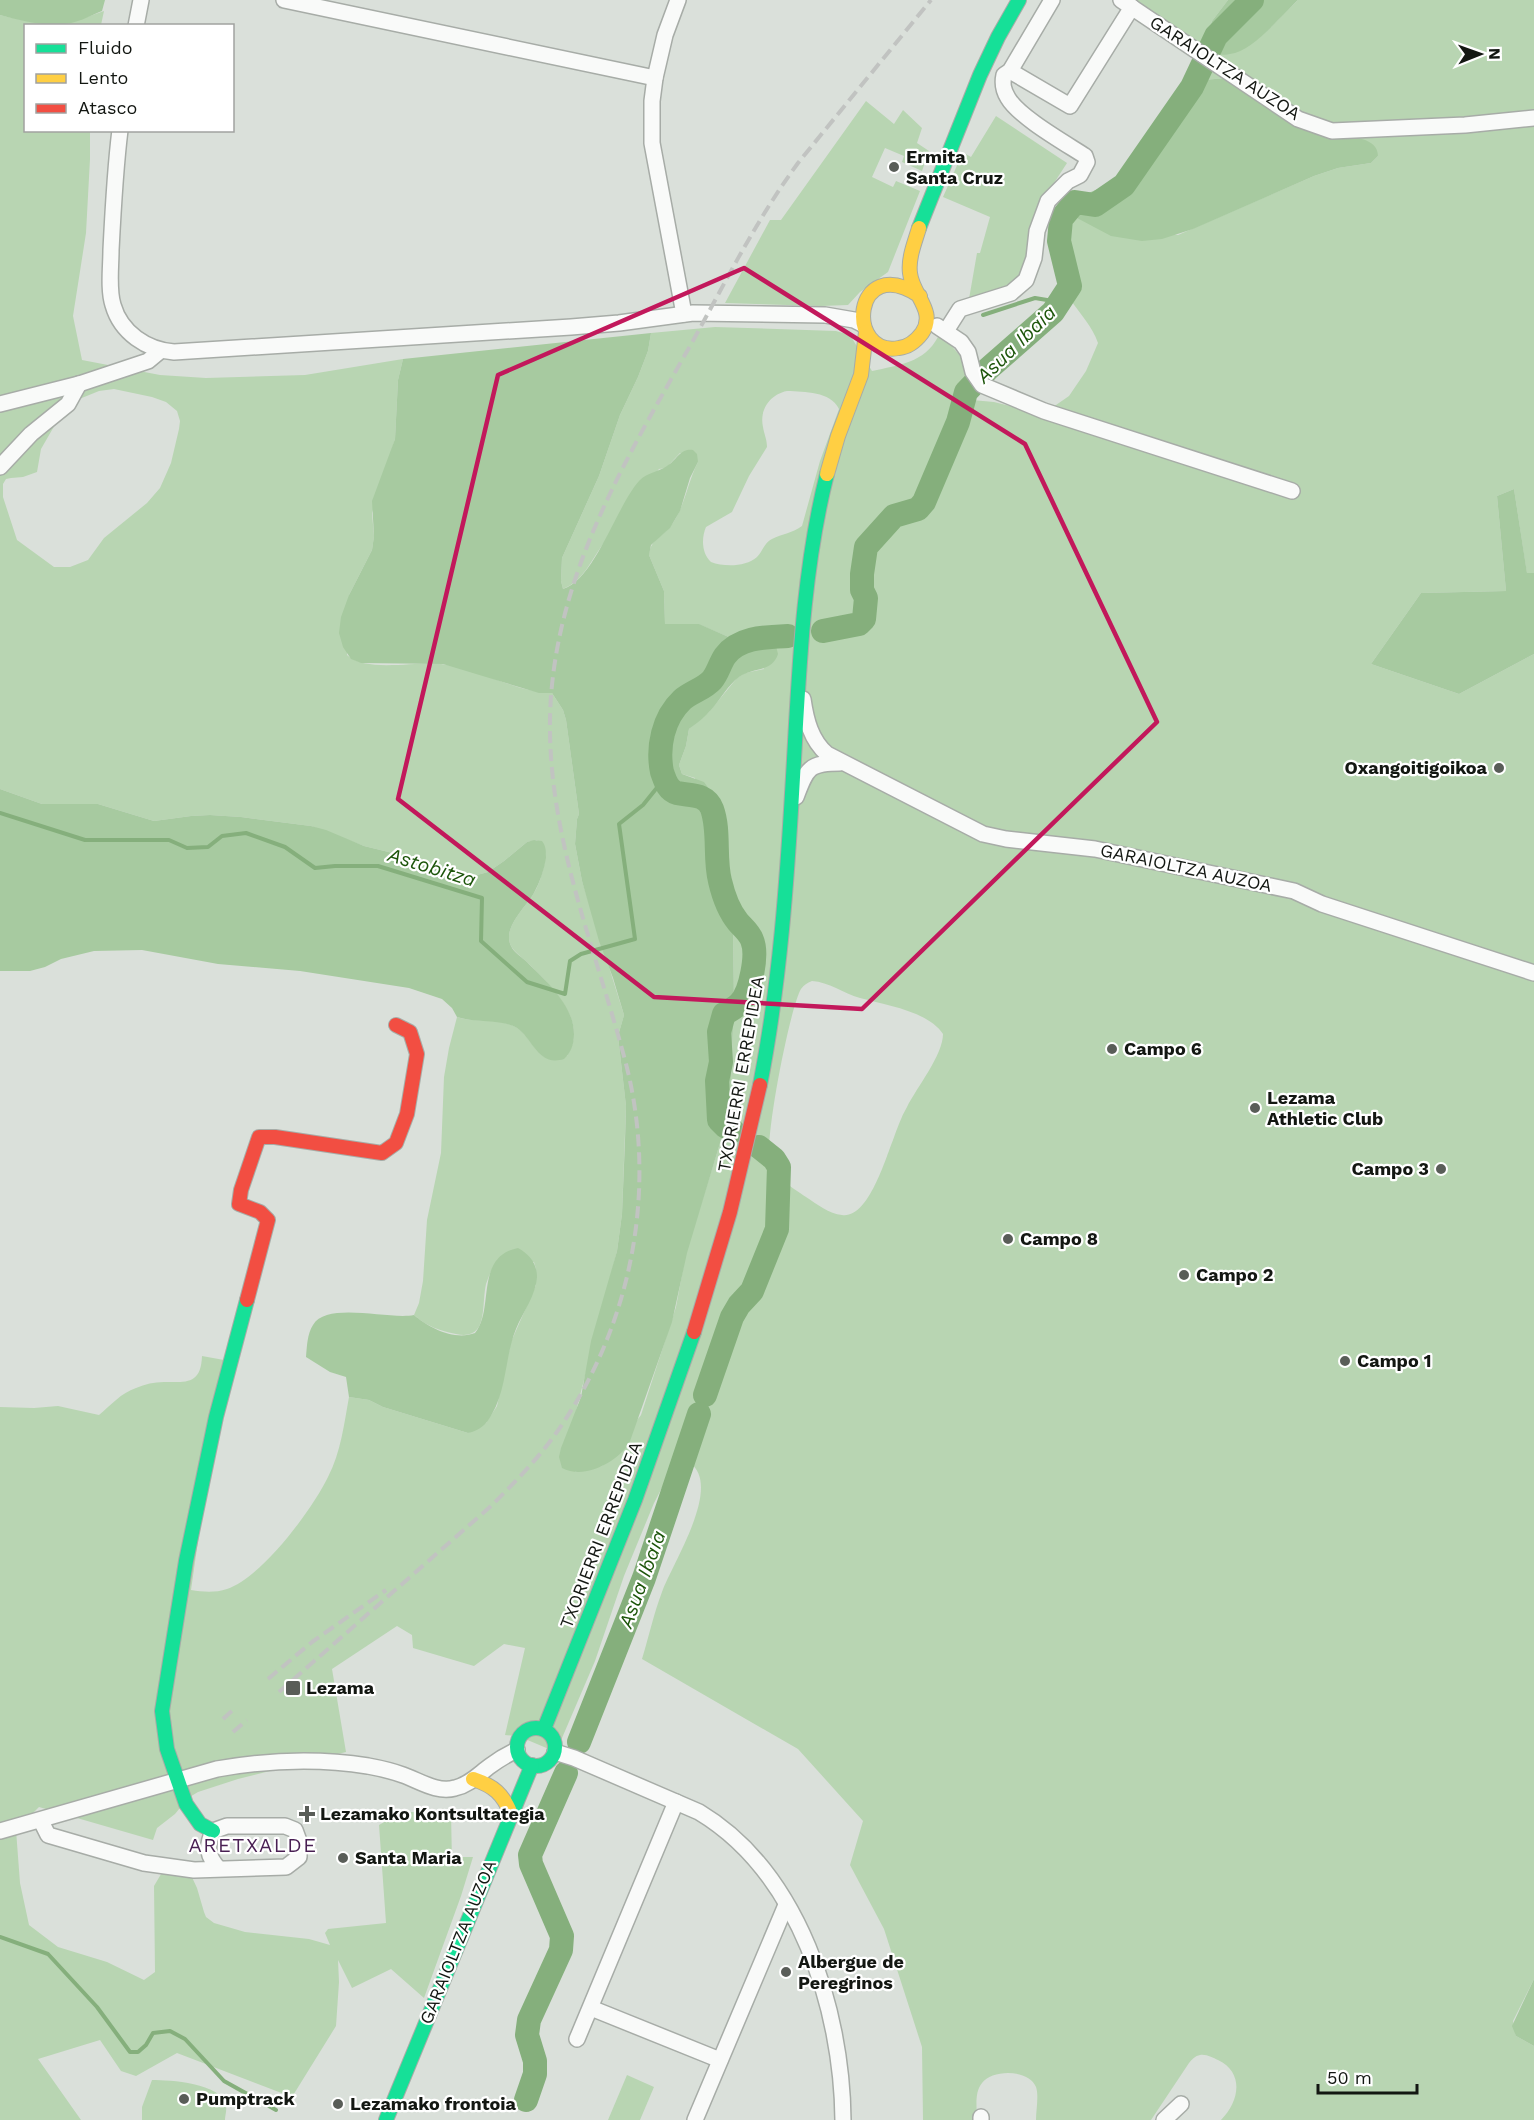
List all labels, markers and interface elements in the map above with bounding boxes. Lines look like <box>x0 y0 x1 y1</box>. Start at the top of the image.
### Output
street label: GARAIOLTZA AUZOA <box>1146 11 1304 124</box>
legend <box>24 24 234 132</box>
north arrow <box>1450 24 1510 84</box>
text: Fluido <box>78 37 132 58</box>
text: N <box>1485 48 1504 60</box>
text: Lento <box>78 67 128 88</box>
text: Atasco <box>78 97 137 118</box>
place label: Ermita Santa Cruz <box>906 146 1003 188</box>
marker: Ermita Santa Cruz <box>887 160 901 174</box>
water label: Asua Ibaia <box>970 300 1061 389</box>
place label: Oxangoitigoikoa <box>1345 757 1488 778</box>
marker: Oxangoitigoikoa <box>1492 761 1506 775</box>
street label: GARAIOLTZA AUZOA <box>1098 839 1274 896</box>
water label: Astobitza <box>384 842 479 892</box>
street label: TXORIERRI ERREPIDEA <box>713 974 768 1173</box>
place label: Campo 6 <box>1124 1038 1202 1059</box>
marker: Campo 6 <box>1105 1042 1119 1056</box>
place label: Lezama Athletic Club <box>1267 1087 1383 1129</box>
marker: Lezama Athletic Club <box>1248 1101 1262 1115</box>
place label: Campo 3 <box>1351 1158 1429 1179</box>
marker: Campo 3 <box>1434 1162 1448 1176</box>
place label: Campo 8 <box>1020 1228 1098 1249</box>
marker: Campo 8 <box>1001 1232 1015 1246</box>
place label: Campo 2 <box>1196 1264 1274 1285</box>
marker: Campo 2 <box>1177 1268 1191 1282</box>
place label: Campo 1 <box>1357 1350 1431 1371</box>
marker: Campo 1 <box>1338 1354 1352 1368</box>
street label: TXORIERRI ERREPIDEA <box>555 1438 646 1631</box>
water label: Asua Ibaia <box>613 1527 671 1632</box>
place label: Lezama <box>306 1677 375 1698</box>
marker: Lezama <box>284 1679 302 1697</box>
place label: Lezamako Kontsultategia <box>320 1803 545 1824</box>
marker: Lezamako Kontsultategia <box>298 1805 316 1823</box>
district label: ARETXALDE <box>189 1833 317 1857</box>
place label: Santa Maria <box>355 1847 462 1868</box>
marker: Santa Maria <box>336 1851 350 1865</box>
street label: GARAIOLTZA AUZOA <box>415 1857 500 2027</box>
place label: Albergue de Peregrinos <box>798 1951 904 1993</box>
marker: Albergue de Peregrinos <box>779 1965 793 1979</box>
scale bar <box>1318 2057 1417 2095</box>
text: 50 m <box>1327 2067 1372 2088</box>
place label: Pumptrack <box>196 2088 295 2109</box>
marker: Pumptrack <box>177 2092 191 2106</box>
place label: Lezamako frontoia <box>350 2093 517 2114</box>
marker: Lezamako frontoia <box>331 2097 345 2111</box>

